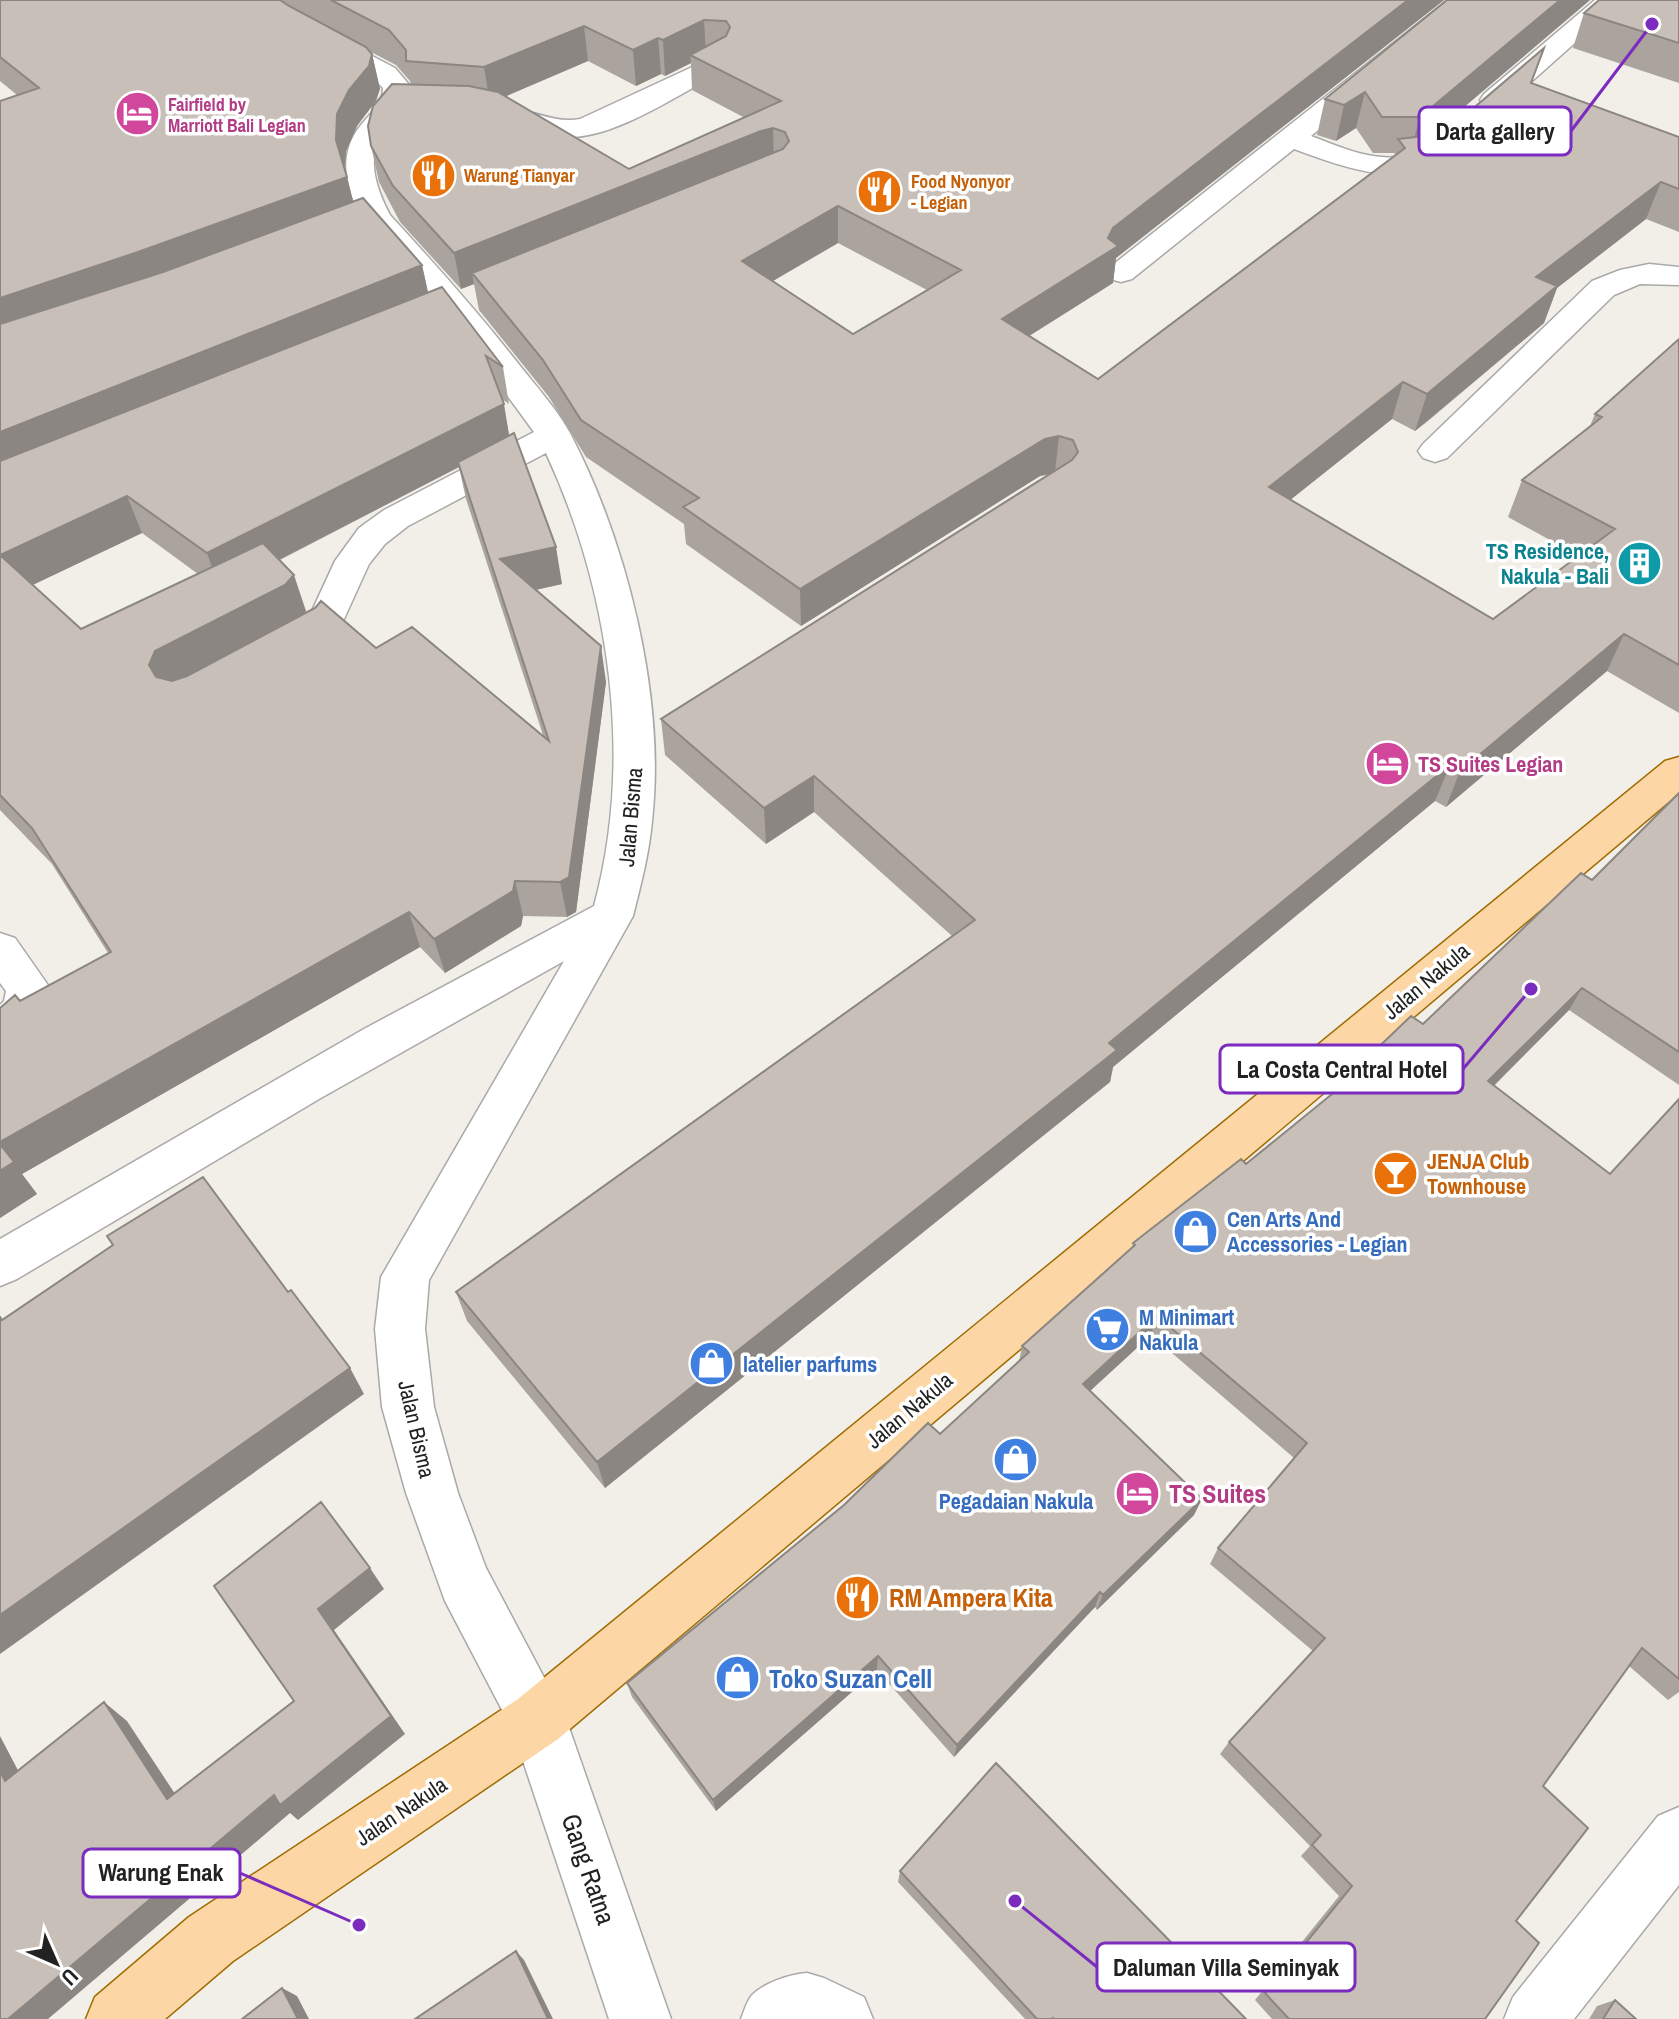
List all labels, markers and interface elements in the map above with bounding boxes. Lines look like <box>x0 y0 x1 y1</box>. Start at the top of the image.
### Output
hotel icon: Fairfield by Marriott Bali Legian <box>113 90 161 138</box>
place label: Fairfield by Marriott Bali Legian <box>168 92 306 138</box>
callout: Darta gallery <box>1419 107 1571 155</box>
text: Darta gallery <box>1435 115 1555 147</box>
restaurant icon: Warung Tianyar <box>409 151 457 199</box>
place label: Warung Tianyar <box>464 163 575 188</box>
restaurant icon: Food Nyonyor - Legian <box>856 167 904 215</box>
place label: Food Nyonyor - Legian <box>911 169 1011 215</box>
place label: TS Residence, Nakula - Bali <box>1486 536 1609 591</box>
building icon: TS Residence, Nakula - Bali <box>1616 540 1664 588</box>
hotel icon: TS Suites Legian <box>1363 740 1411 788</box>
place label: TS Suites Legian <box>1418 749 1563 779</box>
street label: Jalan Bisma <box>611 766 649 868</box>
street label: Jalan Nakula <box>1376 936 1476 1026</box>
callout: La Costa Central Hotel <box>1220 1045 1463 1093</box>
text: La Costa Central Hotel <box>1236 1053 1448 1085</box>
place label: JENJA Club Townhouse <box>1427 1146 1530 1201</box>
bar icon: JENJA Club Townhouse <box>1372 1150 1420 1198</box>
place label: Cen Arts And Accessories - Legian <box>1227 1204 1408 1259</box>
shop icon: Cen Arts And Accessories - Legian <box>1172 1208 1220 1256</box>
place label: M Minimart Nakula <box>1139 1302 1234 1357</box>
supermarket icon: M Minimart Nakula <box>1084 1306 1132 1354</box>
shop icon: latelier parfums <box>688 1340 736 1388</box>
place label: latelier parfums <box>743 1349 877 1379</box>
street label: Jalan Nakula <box>859 1365 959 1455</box>
street label: Jalan Bisma <box>391 1377 443 1481</box>
shop icon: Pegadaian Nakula <box>992 1436 1040 1484</box>
hotel icon: TS Suites <box>1114 1469 1162 1517</box>
place label: TS Suites <box>1169 1476 1266 1511</box>
place label: Pegadaian Nakula <box>939 1486 1093 1516</box>
restaurant icon: RM Ampera Kita <box>834 1573 882 1621</box>
place label: RM Ampera Kita <box>889 1580 1053 1615</box>
shop icon: Toko Suzan Cell <box>714 1654 762 1702</box>
place label: Toko Suzan Cell <box>769 1661 932 1696</box>
street label: Jalan Nakula <box>349 1769 453 1853</box>
street label: Gang Ratna <box>554 1809 624 1929</box>
callout: Warung Enak <box>83 1849 240 1897</box>
text: Warung Enak <box>98 1856 224 1888</box>
north arrow <box>16 1923 96 2003</box>
callout: Daluman Villa Seminyak <box>1097 1943 1355 1991</box>
text: Daluman Villa Seminyak <box>1113 1951 1339 1983</box>
text: U <box>55 1962 85 1992</box>

